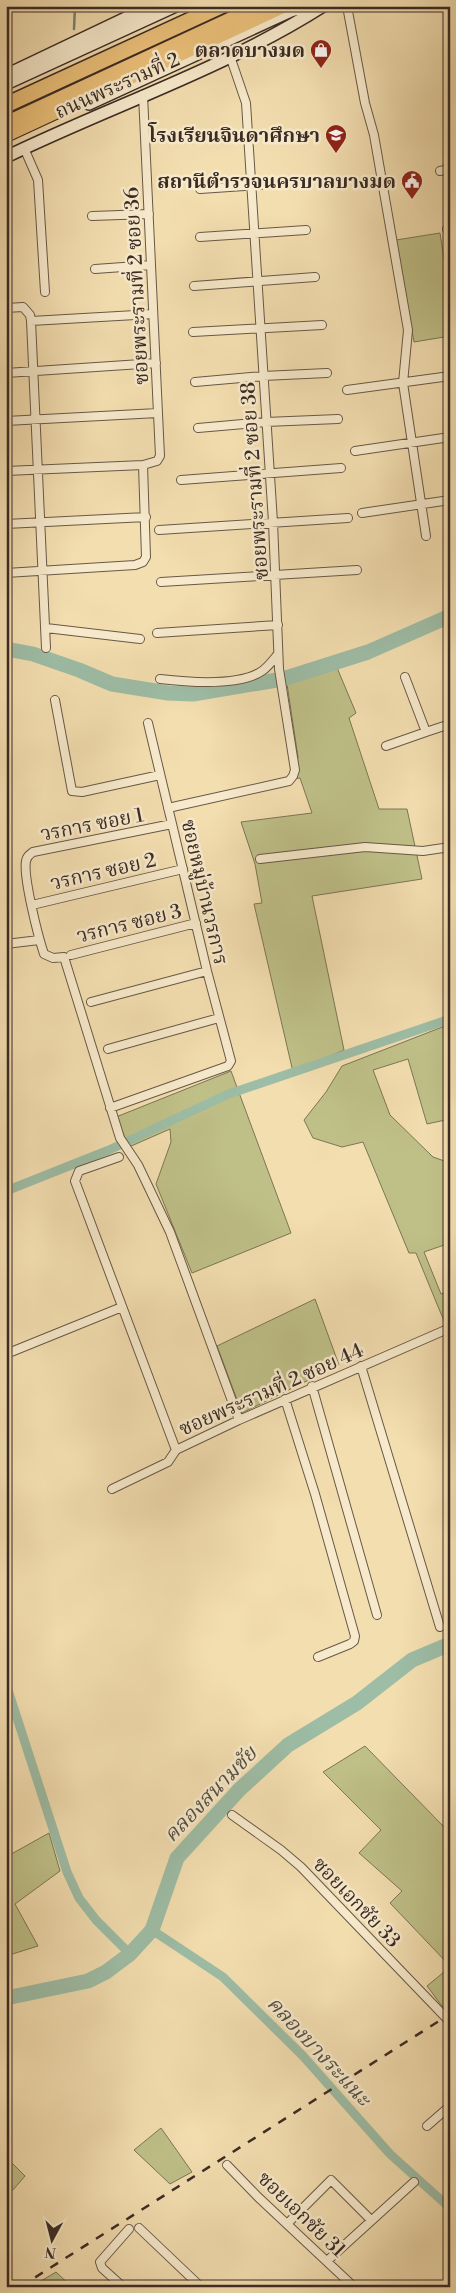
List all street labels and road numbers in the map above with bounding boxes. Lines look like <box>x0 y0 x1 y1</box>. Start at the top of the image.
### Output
street label: ถนนพระรามที่ 2 <box>50 44 184 125</box>
street label: ซอยพระรามที่ 2 ซอย 36 <box>116 186 155 386</box>
street label: ซอยพระรามที่ 2 ซอย 38 <box>232 381 275 581</box>
street label: วรการ ซอย 1 <box>38 803 146 848</box>
street label: ซอยหมู่บ้านวรการ <box>175 817 232 967</box>
street label: วรการ ซอย 2 <box>48 848 159 897</box>
street label: วรการ ซอย 3 <box>74 899 184 950</box>
street label: ซอยพระรามที่ 2 ซอย 44 <box>174 1335 368 1442</box>
street label: ซอยเอกชัย 33 <box>307 1853 405 1953</box>
street label: ซอยเอกชัย 31 <box>252 2167 351 2264</box>

